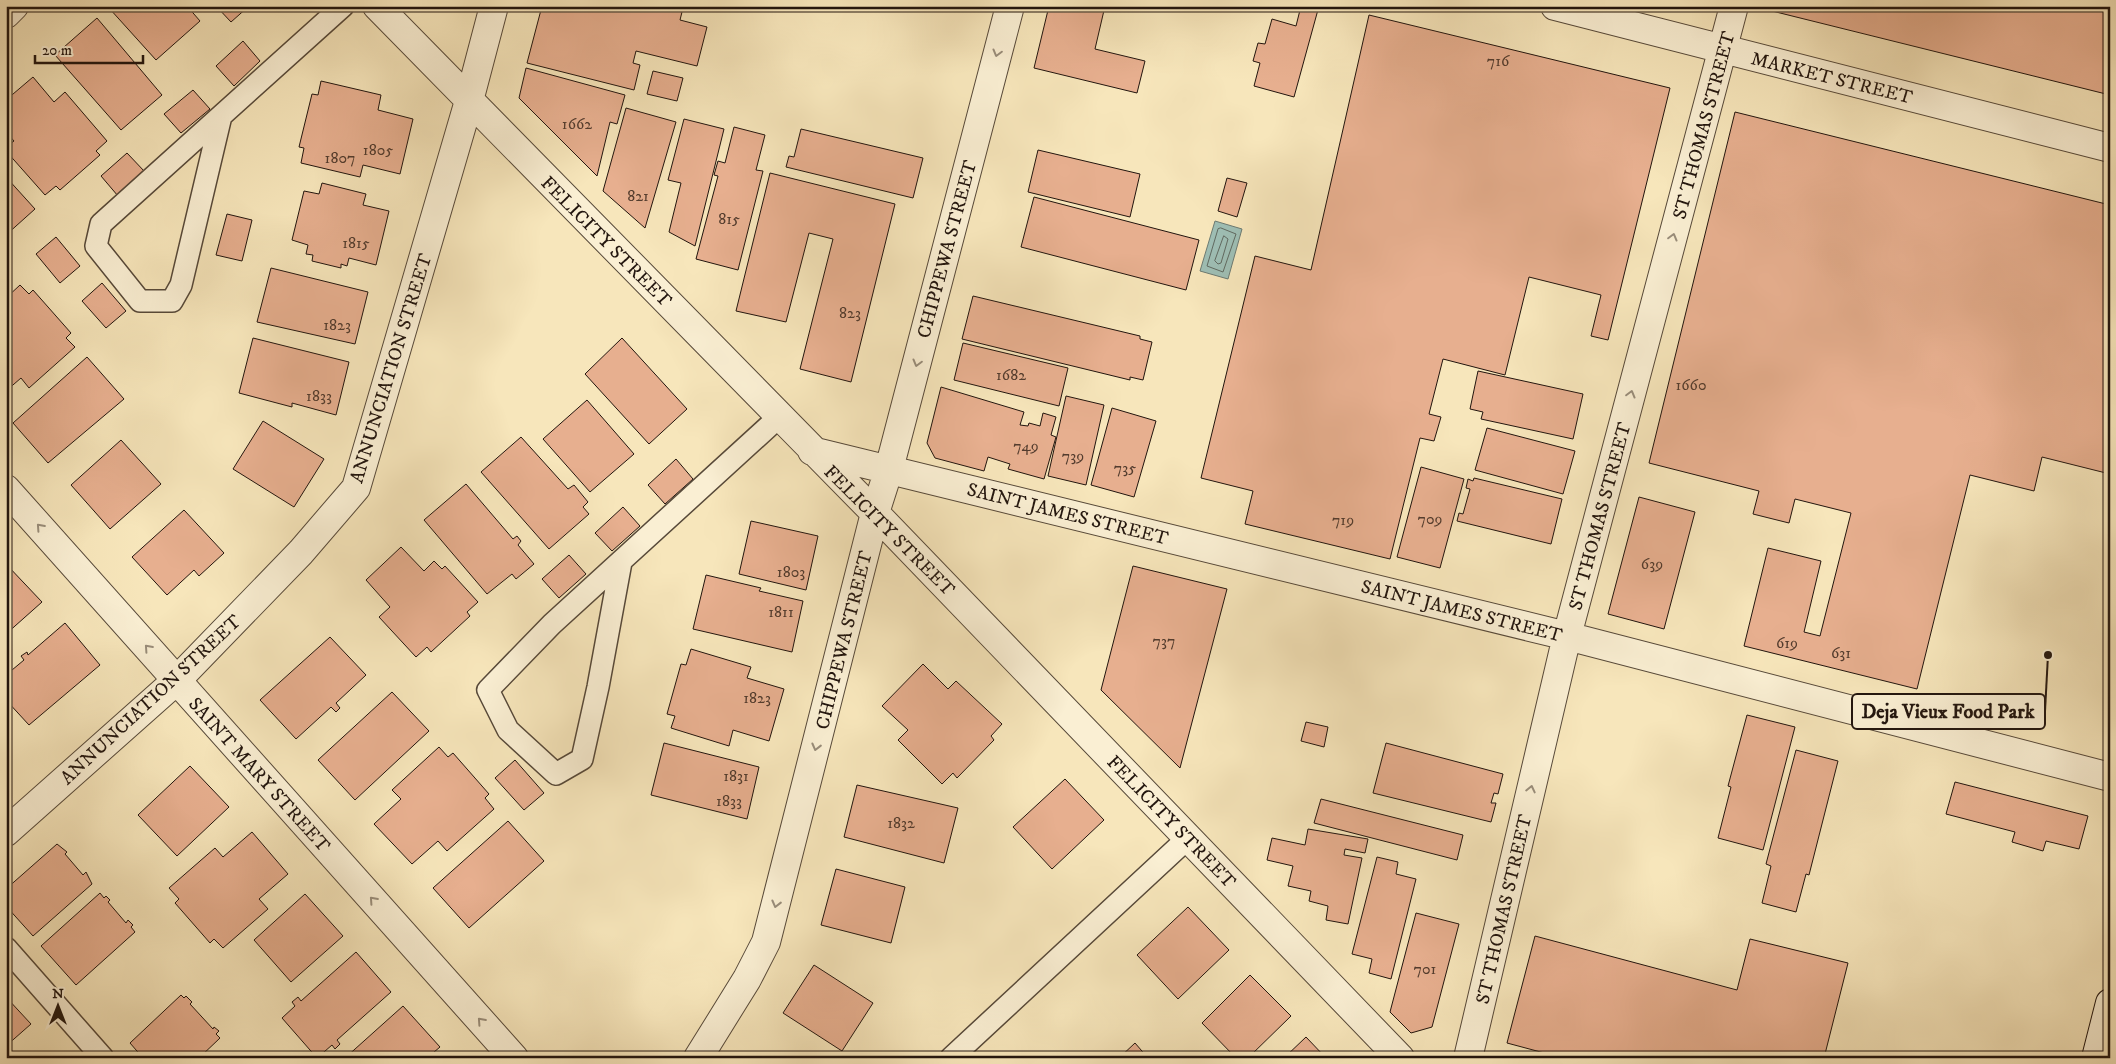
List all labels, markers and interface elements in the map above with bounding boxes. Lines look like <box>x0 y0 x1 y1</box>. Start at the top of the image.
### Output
street label: ST THOMAS STREET <box>1668 28 1741 222</box>
scale bar <box>35 32 142 64</box>
text: 20 m <box>42 41 72 60</box>
street label: MARKET STREET <box>1748 47 1915 110</box>
one-way arrow <box>992 49 1003 58</box>
house number: 716 <box>1487 51 1510 71</box>
house number: 1662 <box>562 114 592 134</box>
house number: 1805 <box>363 140 393 160</box>
house number: 1807 <box>325 148 355 168</box>
street label: CHIPPEWA STREET <box>913 157 982 341</box>
street label: FELICITY STREET <box>536 172 677 313</box>
house number: 821 <box>627 186 649 206</box>
house number: 815 <box>718 209 740 229</box>
one-way arrow <box>1667 232 1678 241</box>
house number: 1815 <box>342 233 370 253</box>
street label: ANNUNCIATION STREET <box>346 250 438 486</box>
house number: 823 <box>839 303 861 323</box>
house number: 1823 <box>323 315 351 335</box>
one-way arrow <box>912 359 922 367</box>
house number: 1682 <box>996 365 1026 385</box>
house number: 1660 <box>1675 375 1707 395</box>
house number: 1833 <box>306 386 332 406</box>
one-way arrow <box>1626 390 1636 398</box>
street label: ST THOMAS STREET <box>1564 419 1637 613</box>
house number: 749 <box>1013 436 1039 456</box>
house number: 739 <box>1062 446 1084 466</box>
house number: 735 <box>1114 458 1136 478</box>
street label: FELICITY STREET <box>819 461 960 602</box>
street label: SAINT JAMES STREET <box>965 478 1171 551</box>
house number: 709 <box>1417 509 1443 529</box>
house number: 719 <box>1332 510 1354 530</box>
one-way arrow <box>37 524 46 533</box>
street label: CHIPPEWA STREET <box>811 548 878 732</box>
house number: 639 <box>1641 554 1663 574</box>
house number: 1803 <box>777 562 805 582</box>
street label: SAINT JAMES STREET <box>1359 575 1565 648</box>
house number: 1811 <box>768 602 794 622</box>
street label: ANNUNCIATION STREET <box>56 610 247 790</box>
house number: 737 <box>1153 631 1175 651</box>
house number: 619 <box>1776 633 1798 653</box>
house number: 631 <box>1831 643 1851 663</box>
one-way arrow <box>145 645 154 654</box>
house number: 1823 <box>743 688 771 708</box>
street label: SAINT MARY STREET <box>183 693 335 858</box>
callout: Deja Vieux Food Park <box>1852 694 2045 729</box>
text: Deja Vieux Food Park <box>1861 700 2036 725</box>
one-way arrow <box>811 743 822 751</box>
street label: FELICITY STREET <box>1102 751 1241 894</box>
house number: 1831 <box>723 766 749 786</box>
one-way arrow <box>1525 784 1536 793</box>
house number: 1833 <box>716 791 742 811</box>
street label: ST THOMAS STREET <box>1471 812 1538 1006</box>
house number: 1832 <box>887 813 915 833</box>
one-way arrow <box>370 897 379 906</box>
one-way arrow <box>771 900 782 909</box>
house number: 701 <box>1414 959 1437 979</box>
north arrow <box>32 982 82 1032</box>
text: N <box>52 985 64 1003</box>
one-way arrow <box>478 1018 487 1027</box>

